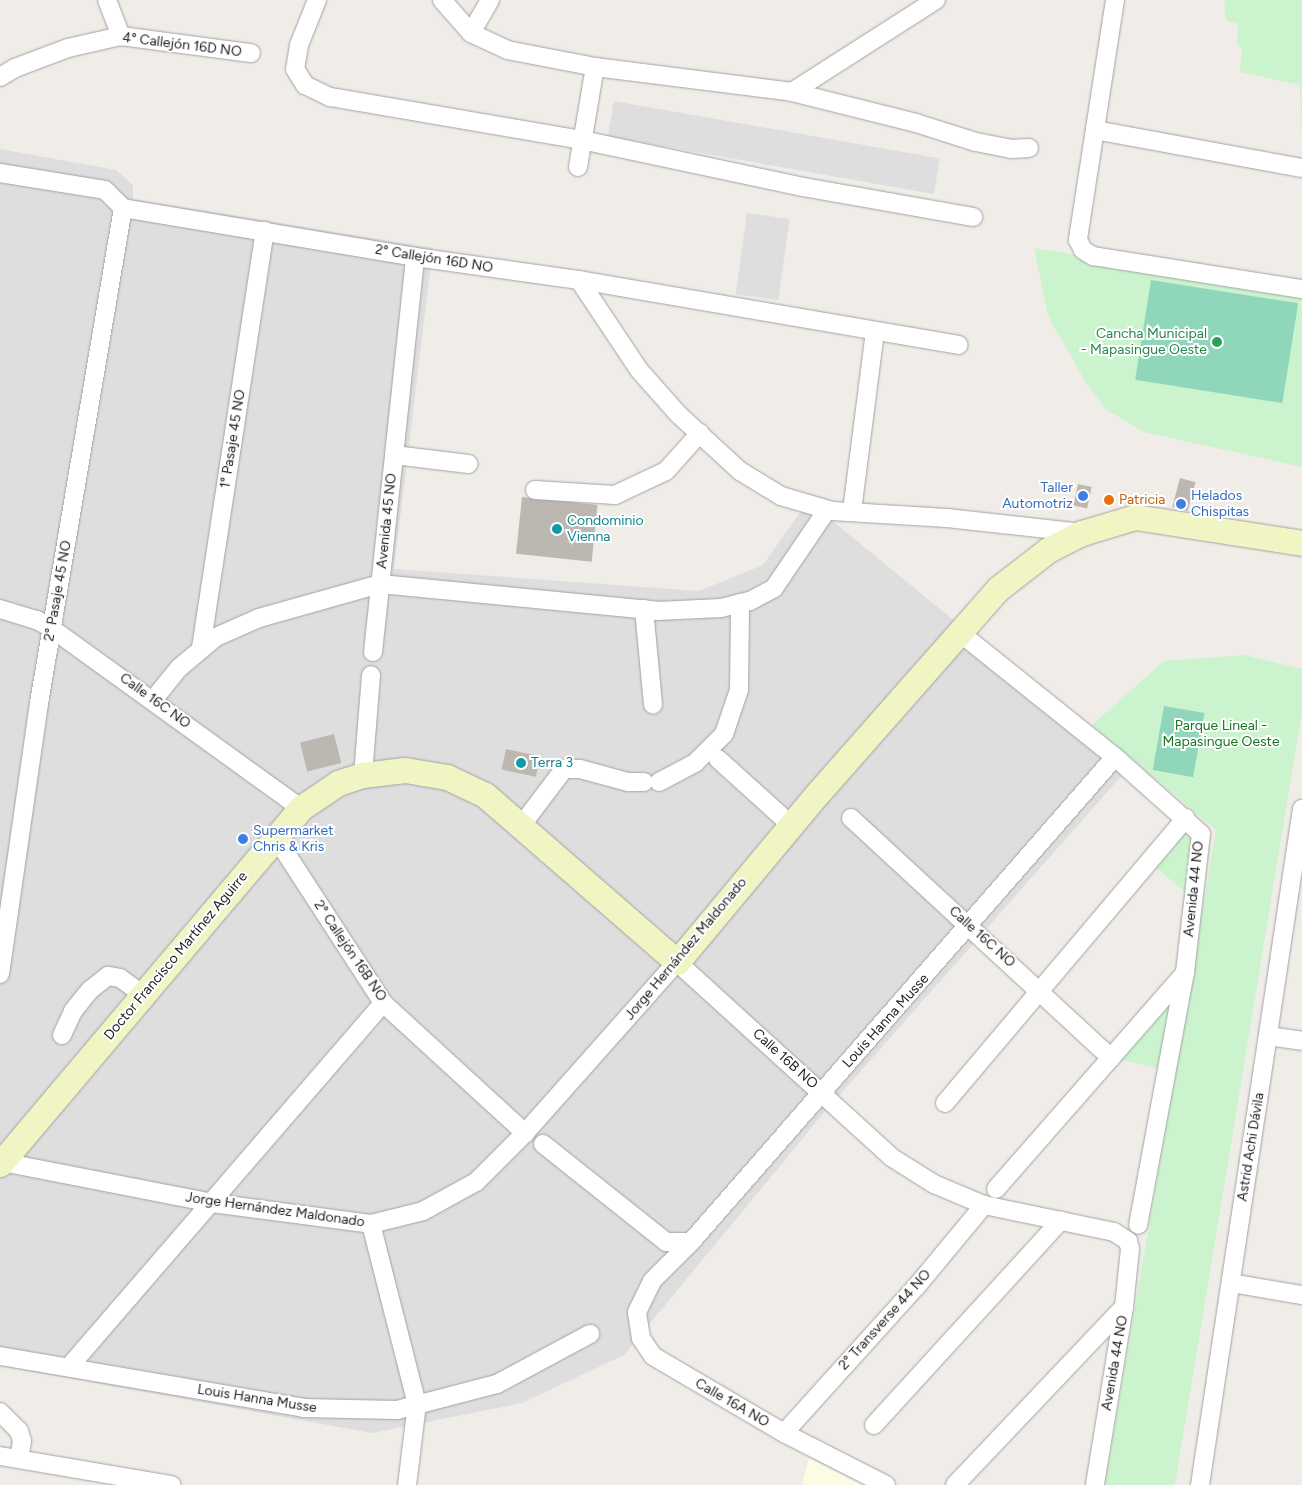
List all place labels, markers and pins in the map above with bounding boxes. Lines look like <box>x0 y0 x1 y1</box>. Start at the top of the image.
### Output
place label: Cancha Municipal - Mapasingue Oeste <box>1081 326 1207 358</box>
marker: Cancha Municipal - Mapasingue Oeste <box>1211 336 1223 348</box>
place label: Taller Automotriz <box>1002 480 1073 512</box>
place label: Helados Chispitas <box>1191 488 1249 520</box>
marker: Taller Automotriz <box>1077 490 1089 502</box>
place label: Patricia <box>1119 492 1165 508</box>
marker: Patricia <box>1103 494 1115 506</box>
marker: Helados Chispitas <box>1175 498 1187 510</box>
place label: Condominio Vienna <box>567 513 644 546</box>
marker: Condominio Vienna <box>551 523 563 535</box>
place label: Terra 3 <box>531 755 573 771</box>
marker: Terra 3 <box>515 757 527 769</box>
place label: Supermarket Chris & Kris <box>253 823 333 856</box>
marker: Supermarket Chris & Kris <box>237 833 249 845</box>

